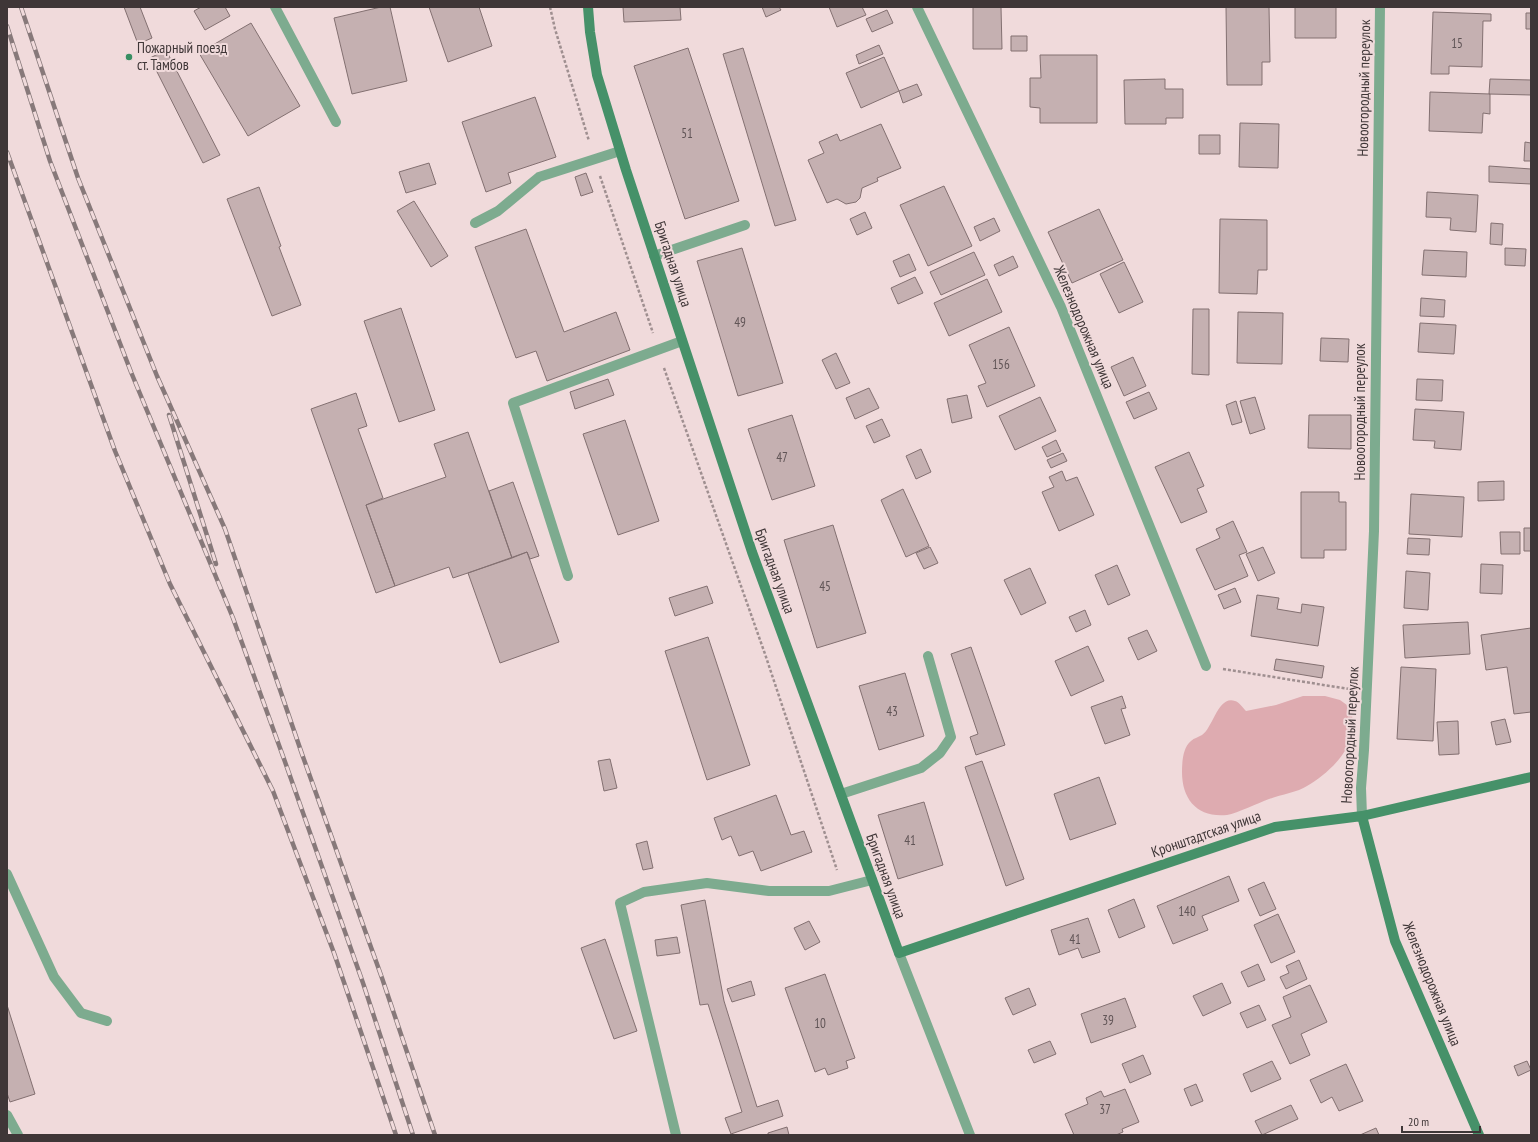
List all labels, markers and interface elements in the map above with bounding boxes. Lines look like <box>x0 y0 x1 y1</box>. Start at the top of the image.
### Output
street label: Новоогородный переулок <box>1353 19 1374 157</box>
house number: 15 <box>1451 35 1463 52</box>
place label: Пожарный поезд ст. Тамбов <box>137 38 228 74</box>
marker: Пожарный поезд ст. Тамбов <box>124 52 134 62</box>
house number: 51 <box>681 125 693 142</box>
street label: Бригадная улица <box>651 219 696 309</box>
street label: Железнодорожная улица <box>1050 261 1119 391</box>
house number: 49 <box>734 314 746 331</box>
street label: Новоогородный переулок <box>1350 343 1369 481</box>
house number: 156 <box>992 356 1010 373</box>
house number: 47 <box>776 449 788 466</box>
street label: Бригадная улица <box>751 526 800 616</box>
house number: 45 <box>819 578 831 595</box>
street label: Новоогородный переулок <box>1336 666 1363 804</box>
house number: 43 <box>886 703 898 720</box>
street label: Кронштадтская улица <box>1149 806 1263 861</box>
street label: Бригадная улица <box>862 831 911 921</box>
house number: 41 <box>904 832 916 849</box>
house number: 140 <box>1178 903 1196 920</box>
street label: Железнодорожная улица <box>1399 918 1466 1049</box>
house number: 41 <box>1069 931 1081 948</box>
house number: 39 <box>1102 1012 1114 1029</box>
house number: 10 <box>814 1015 826 1032</box>
house number: 37 <box>1099 1101 1111 1118</box>
scale bar <box>1402 1108 1480 1134</box>
text: 20 m <box>1408 1114 1429 1129</box>

